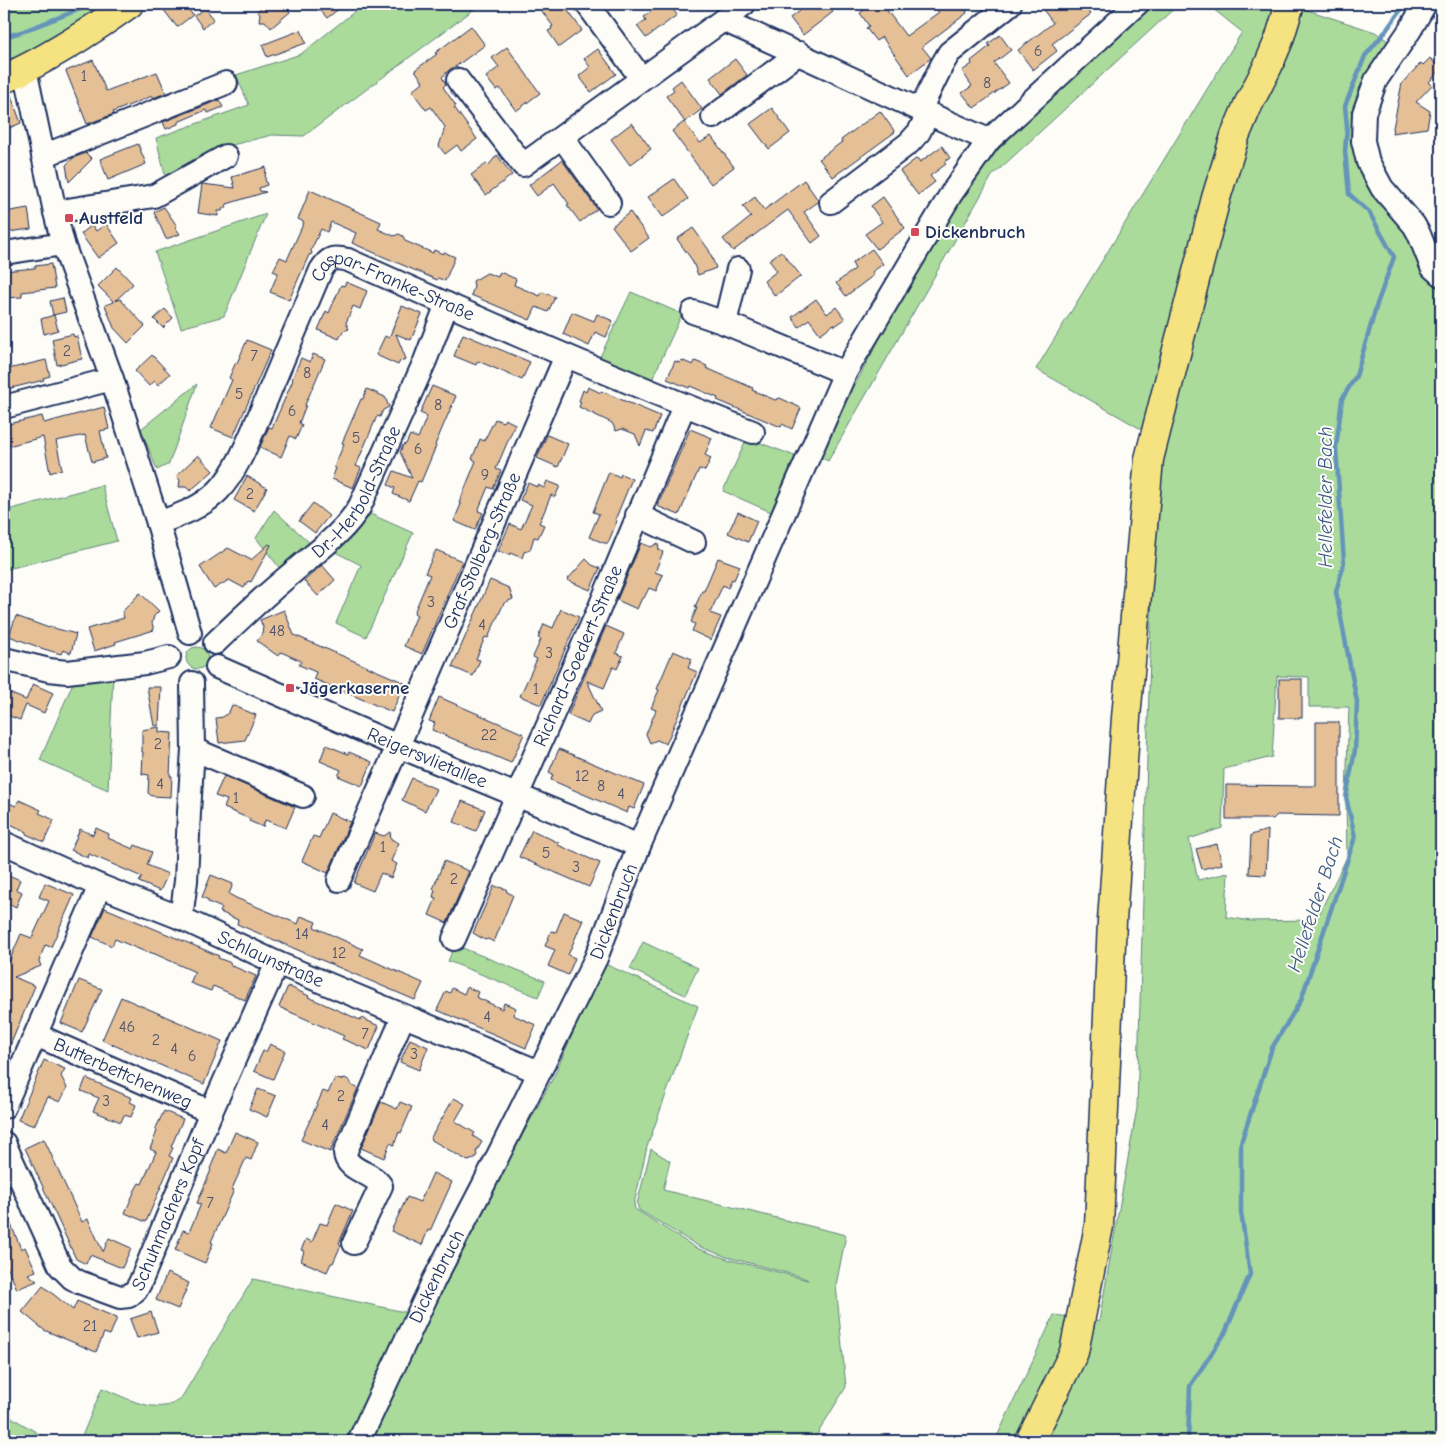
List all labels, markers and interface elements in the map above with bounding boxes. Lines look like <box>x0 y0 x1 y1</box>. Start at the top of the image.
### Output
house number: 6 <box>1034 42 1042 60</box>
house number: 1 <box>81 67 87 85</box>
house number: 8 <box>983 74 991 92</box>
place label: Austfeld <box>79 207 143 229</box>
marker: Austfeld <box>63 212 75 224</box>
place label: Dickenbruch <box>925 221 1025 243</box>
marker: Dickenbruch <box>909 226 921 238</box>
street label: Caspar-Franke-Straße <box>306 247 478 326</box>
house number: 2 <box>63 342 71 360</box>
house number: 7 <box>250 347 258 365</box>
house number: 8 <box>303 364 311 382</box>
house number: 5 <box>235 385 243 403</box>
house number: 8 <box>434 396 442 414</box>
house number: 6 <box>288 402 296 420</box>
street label: Dr.-Herbold-Straße <box>307 422 406 563</box>
water label: Hellefelder Bach <box>1314 426 1337 568</box>
house number: 5 <box>352 429 360 447</box>
house number: 6 <box>414 440 422 458</box>
house number: 9 <box>481 466 489 484</box>
street label: Graf-Stolberg-Straße <box>439 469 526 633</box>
house number: 2 <box>246 485 254 503</box>
street label: Richard-Goedert-Straße <box>529 562 627 750</box>
house number: 3 <box>427 593 435 611</box>
house number: 4 <box>478 616 486 634</box>
house number: 48 <box>269 622 285 640</box>
house number: 3 <box>545 644 553 662</box>
place label: Jägerkaserne <box>300 677 409 699</box>
house number: 1 <box>533 680 539 698</box>
marker: Jägerkaserne <box>284 682 296 694</box>
street label: Reigersvlietallee <box>364 723 490 793</box>
house number: 22 <box>481 726 497 744</box>
house number: 2 <box>154 735 162 753</box>
house number: 12 <box>575 767 589 785</box>
house number: 4 <box>156 775 164 793</box>
house number: 8 <box>597 777 605 795</box>
house number: 4 <box>617 785 625 803</box>
house number: 1 <box>233 789 239 807</box>
water label: Hellefelder Bach <box>1282 833 1348 975</box>
house number: 1 <box>380 838 386 856</box>
house number: 5 <box>542 844 550 862</box>
house number: 3 <box>572 858 580 876</box>
street label: Dickenbruch <box>586 860 642 963</box>
house number: 2 <box>450 870 458 888</box>
house number: 14 <box>295 925 309 943</box>
street label: Schlaunstraße <box>214 926 327 992</box>
house number: 12 <box>332 944 346 962</box>
house number: 4 <box>483 1008 491 1026</box>
house number: 46 <box>119 1018 135 1036</box>
house number: 7 <box>361 1025 369 1043</box>
house number: 2 <box>152 1031 160 1049</box>
street label: Butterbettchenweg <box>50 1033 196 1113</box>
house number: 4 <box>170 1040 178 1058</box>
house number: 3 <box>410 1045 418 1063</box>
house number: 6 <box>188 1047 196 1065</box>
house number: 2 <box>337 1087 345 1105</box>
house number: 3 <box>102 1092 110 1110</box>
house number: 4 <box>321 1116 329 1134</box>
street label: Schuhmachers Kopf <box>127 1134 210 1295</box>
house number: 7 <box>206 1194 214 1212</box>
street label: Dickenbruch <box>405 1226 469 1326</box>
house number: 21 <box>83 1317 97 1335</box>

